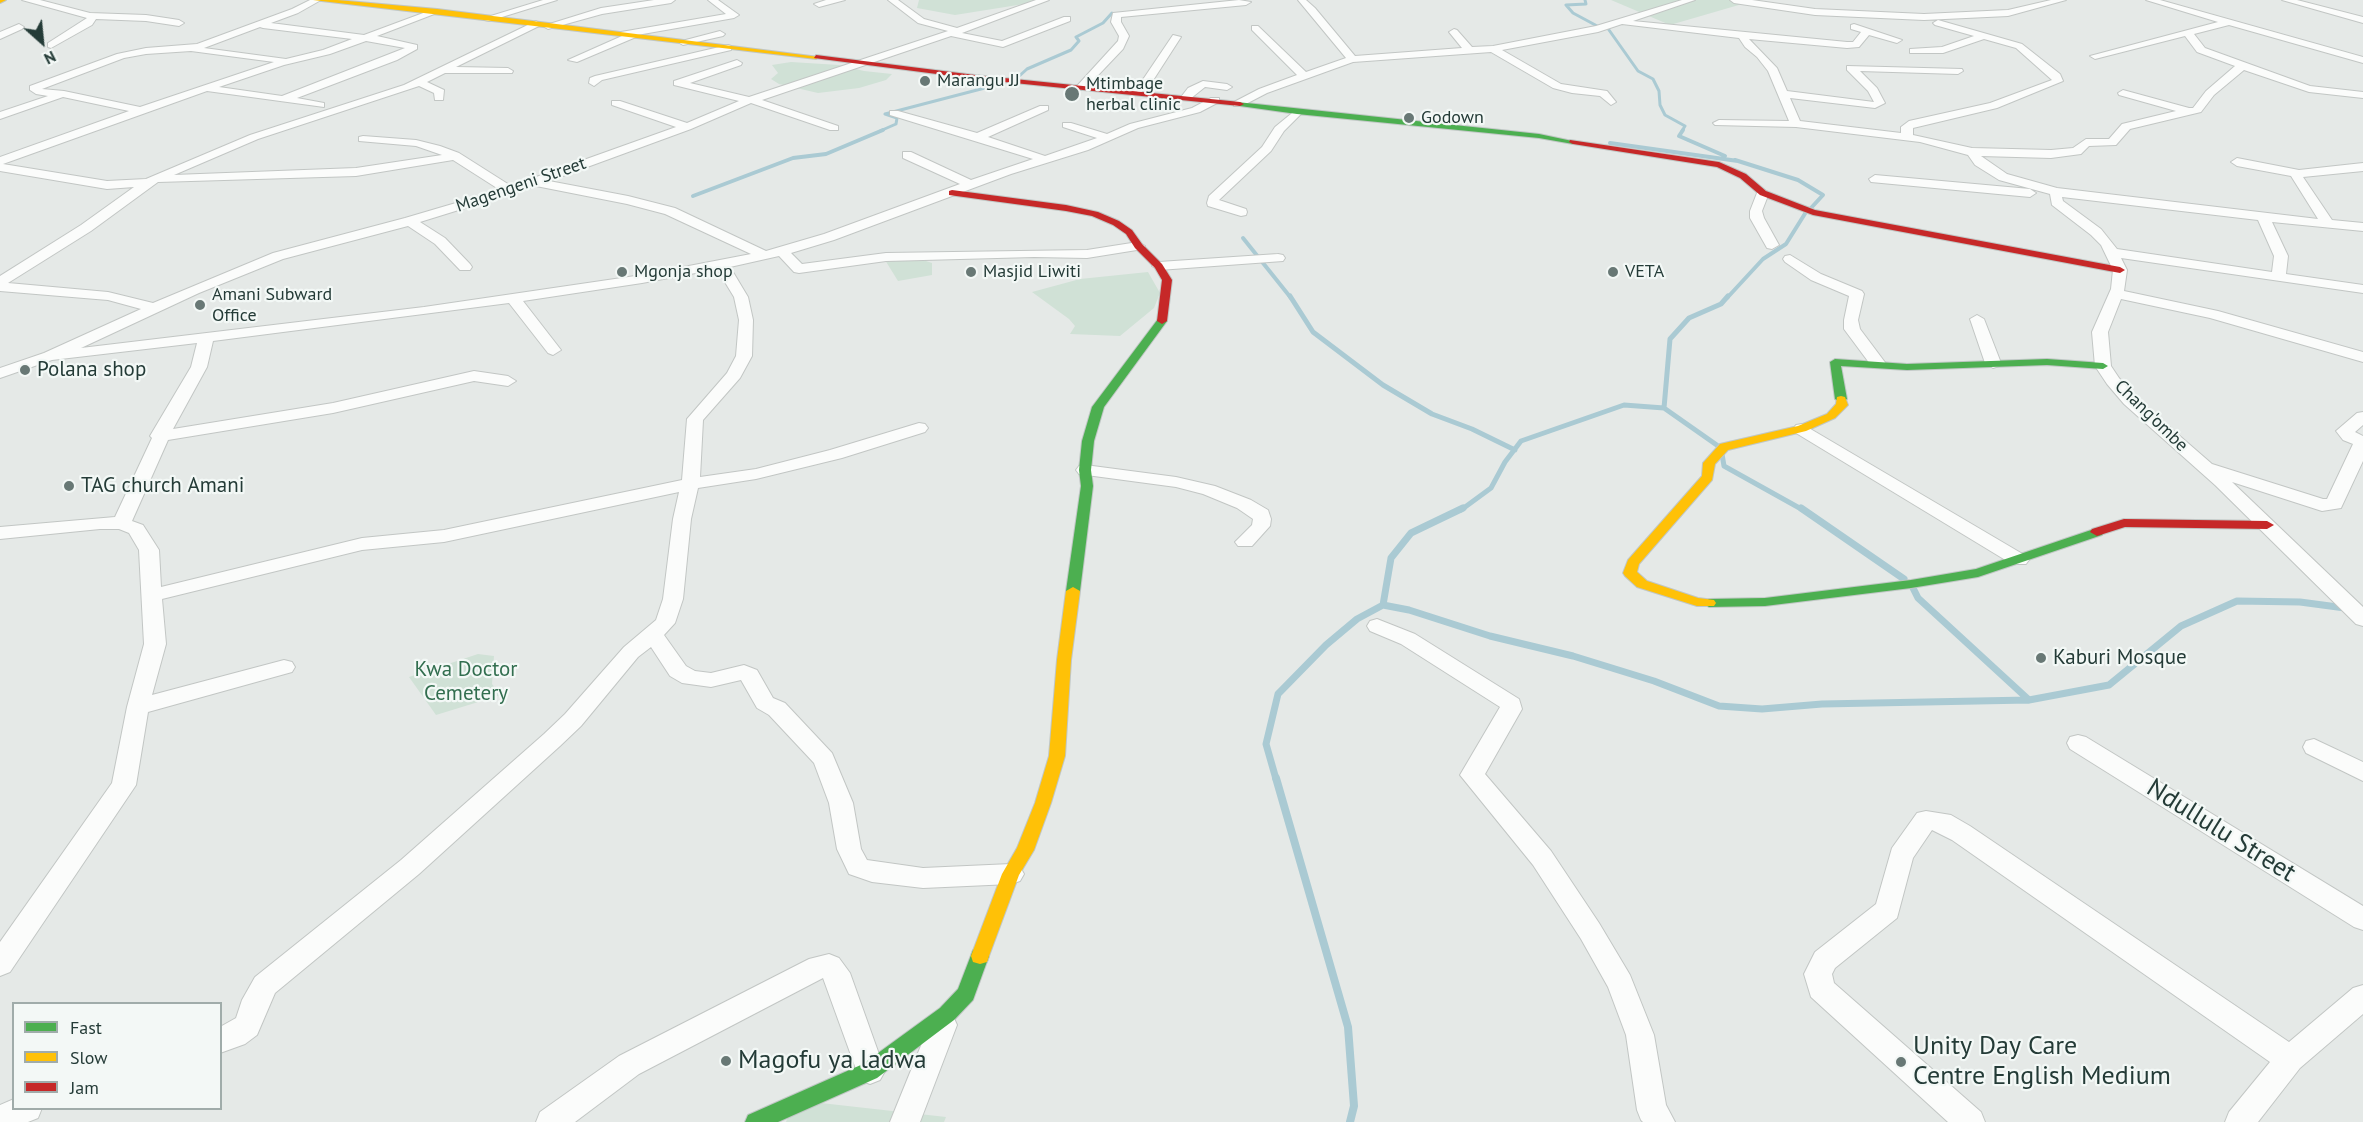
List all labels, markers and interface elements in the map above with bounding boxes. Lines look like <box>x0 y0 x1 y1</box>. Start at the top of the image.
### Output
north arrow <box>12 12 72 72</box>
text: N <box>41 47 59 69</box>
place label: Marangu JJ <box>937 70 1020 92</box>
place label: Mtimbage herbal clinic <box>1086 73 1181 116</box>
marker: Marangu JJ <box>918 74 932 88</box>
marker: Mtimbage herbal clinic <box>1063 85 1081 103</box>
place label: Godown <box>1421 107 1484 129</box>
marker: Godown <box>1402 111 1416 125</box>
street label: Magengeni Street <box>453 153 589 217</box>
place label: Mgonja shop <box>634 261 733 283</box>
place label: Masjid Liwiti <box>983 261 1081 283</box>
place label: VETA <box>1625 261 1664 283</box>
marker: Mgonja shop <box>615 265 629 279</box>
marker: Masjid Liwiti <box>964 265 978 279</box>
marker: VETA <box>1606 265 1620 279</box>
place label: Amani Subward Office <box>212 284 332 326</box>
marker: Amani Subward Office <box>193 298 207 312</box>
place label: Polana shop <box>37 357 146 383</box>
marker: Polana shop <box>18 363 32 377</box>
street label: Chang'ombe <box>2110 376 2192 456</box>
place label: TAG church Amani <box>81 473 244 499</box>
marker: TAG church Amani <box>62 479 76 493</box>
place label: Kaburi Mosque <box>2053 645 2187 671</box>
marker: Kaburi Mosque <box>2034 651 2048 665</box>
park label: Kwa Doctor Cemetery <box>415 657 517 707</box>
street label: Ndullulu Street <box>2141 773 2301 889</box>
legend <box>12 1002 222 1110</box>
text: Fast <box>70 1016 102 1039</box>
place label: Unity Day Care Centre English Medium <box>1913 1031 2171 1092</box>
place label: Magofu ya ladwa <box>738 1045 927 1077</box>
text: Slow <box>70 1046 108 1069</box>
marker: Magofu ya ladwa <box>719 1054 733 1068</box>
marker: Unity Day Care Centre English Medium <box>1894 1055 1908 1069</box>
text: Jam <box>70 1076 99 1099</box>

